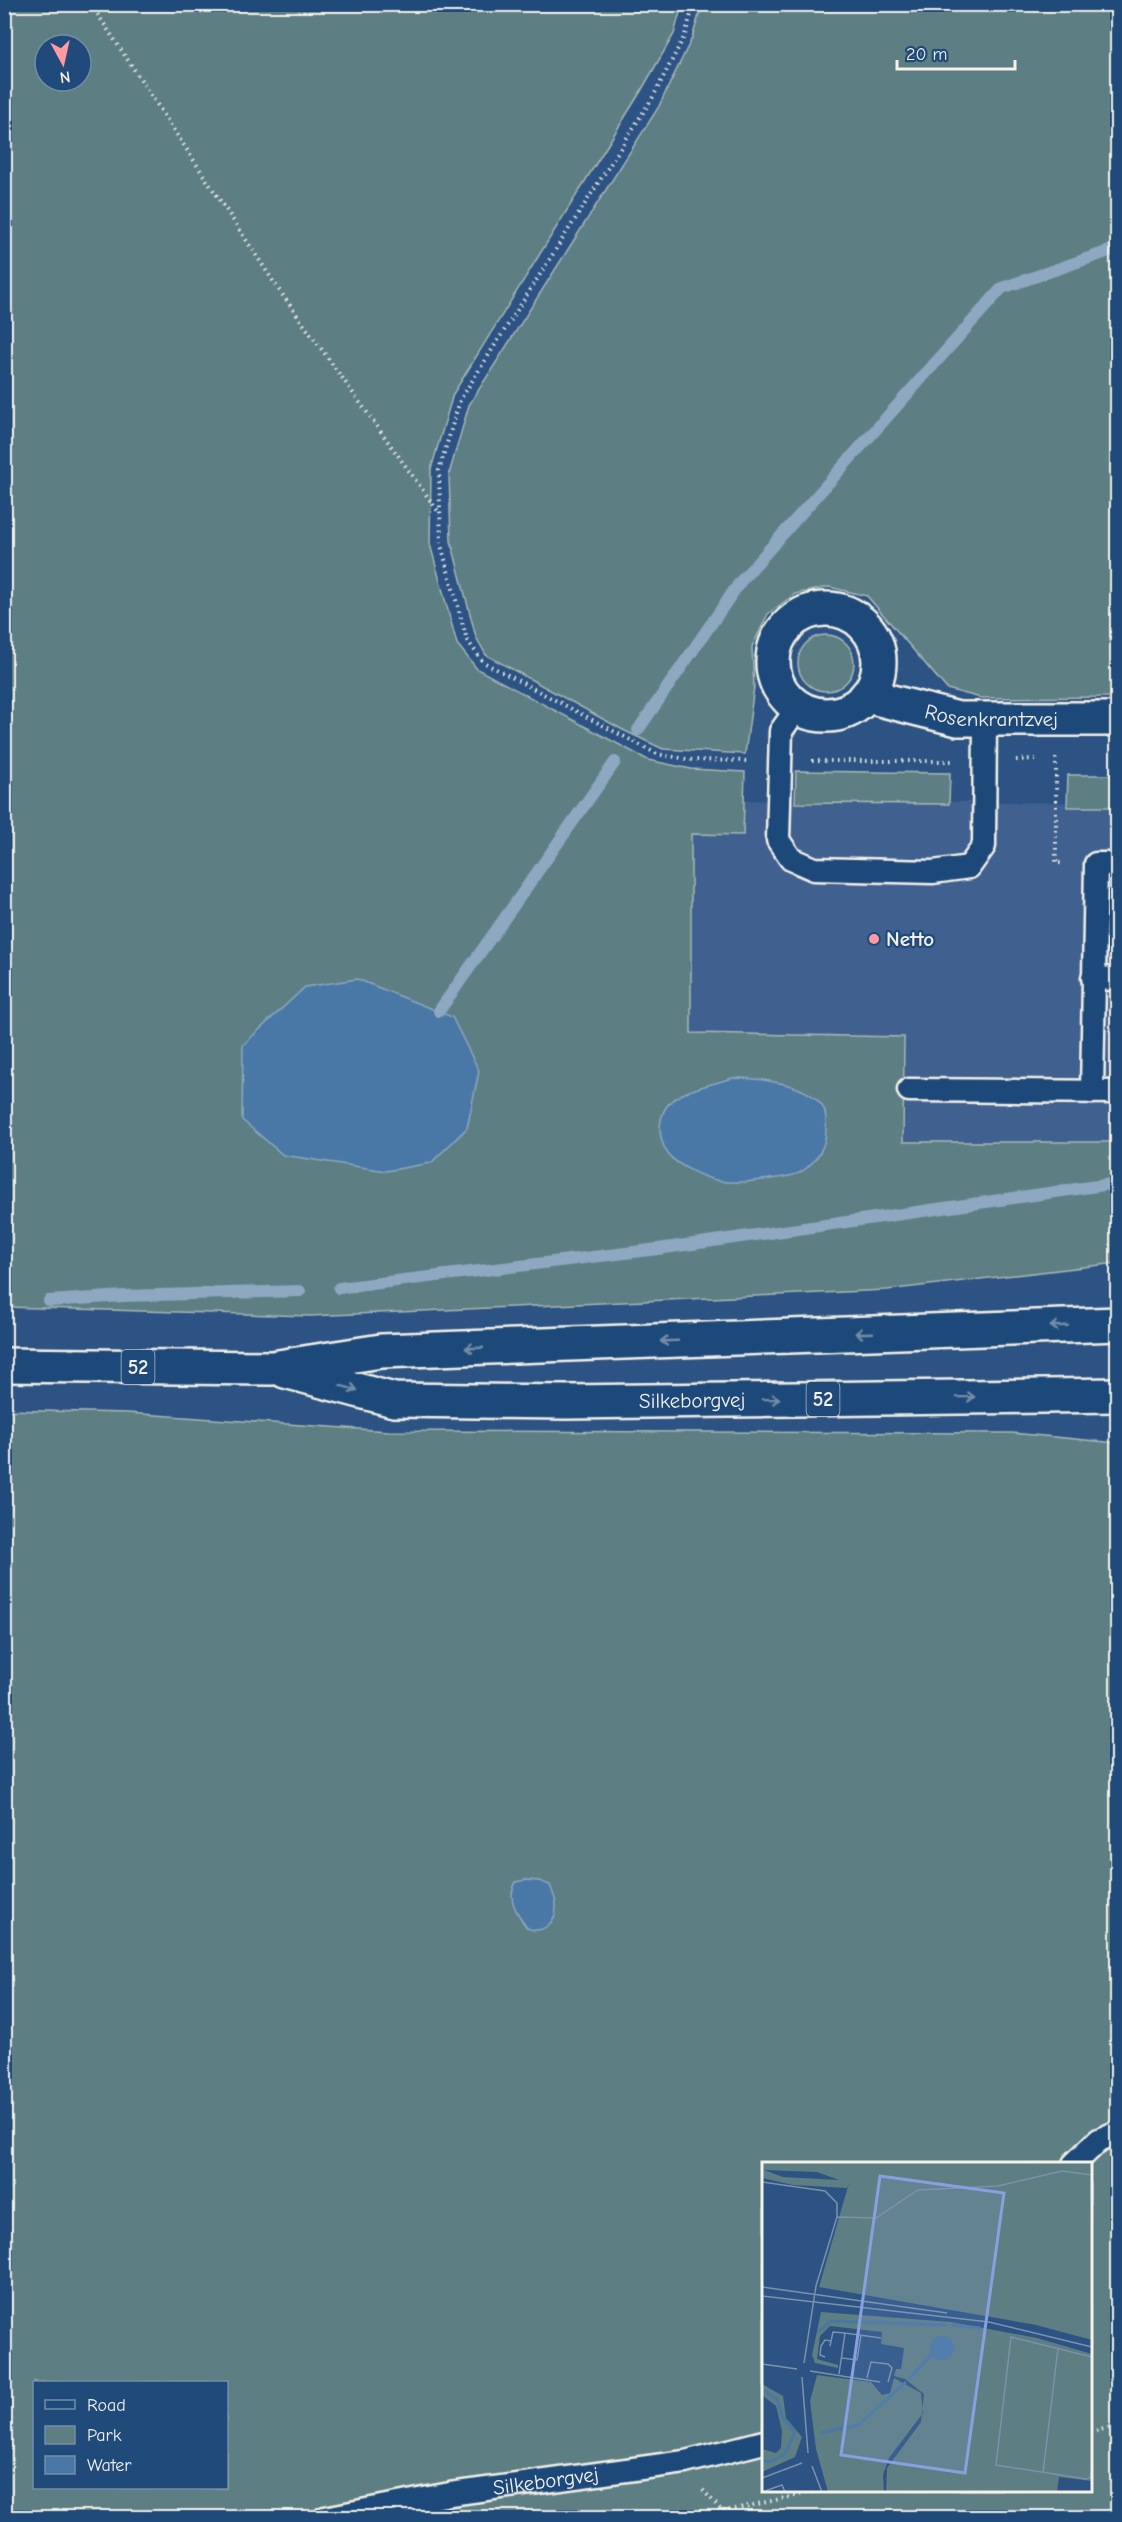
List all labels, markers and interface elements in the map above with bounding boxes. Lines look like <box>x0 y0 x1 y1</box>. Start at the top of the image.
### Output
north arrow <box>33 33 93 93</box>
scale bar <box>897 33 1016 71</box>
text: 20 m <box>906 44 947 65</box>
text: N <box>59 67 71 87</box>
street label: Rosenkrantzvej <box>922 699 1058 731</box>
place label: Netto <box>886 927 934 951</box>
marker: Netto <box>867 932 881 946</box>
one-way arrow <box>1050 1320 1070 1332</box>
one-way arrow <box>855 1328 875 1339</box>
one-way arrow <box>659 1335 679 1346</box>
one-way arrow <box>465 1342 484 1354</box>
road number: 52 <box>122 1350 154 1384</box>
road number: 52 <box>806 1382 840 1416</box>
one-way arrow <box>339 1383 358 1394</box>
street label: Silkeborgvej <box>639 1388 745 1413</box>
one-way arrow <box>956 1391 976 1403</box>
one-way arrow <box>761 1393 781 1405</box>
inset map <box>762 2162 1092 2492</box>
legend <box>33 2381 228 2489</box>
text: Road <box>87 2395 126 2416</box>
text: Park <box>87 2425 122 2446</box>
text: Water <box>87 2455 132 2476</box>
street label: Silkeborgvej <box>492 2462 600 2500</box>

